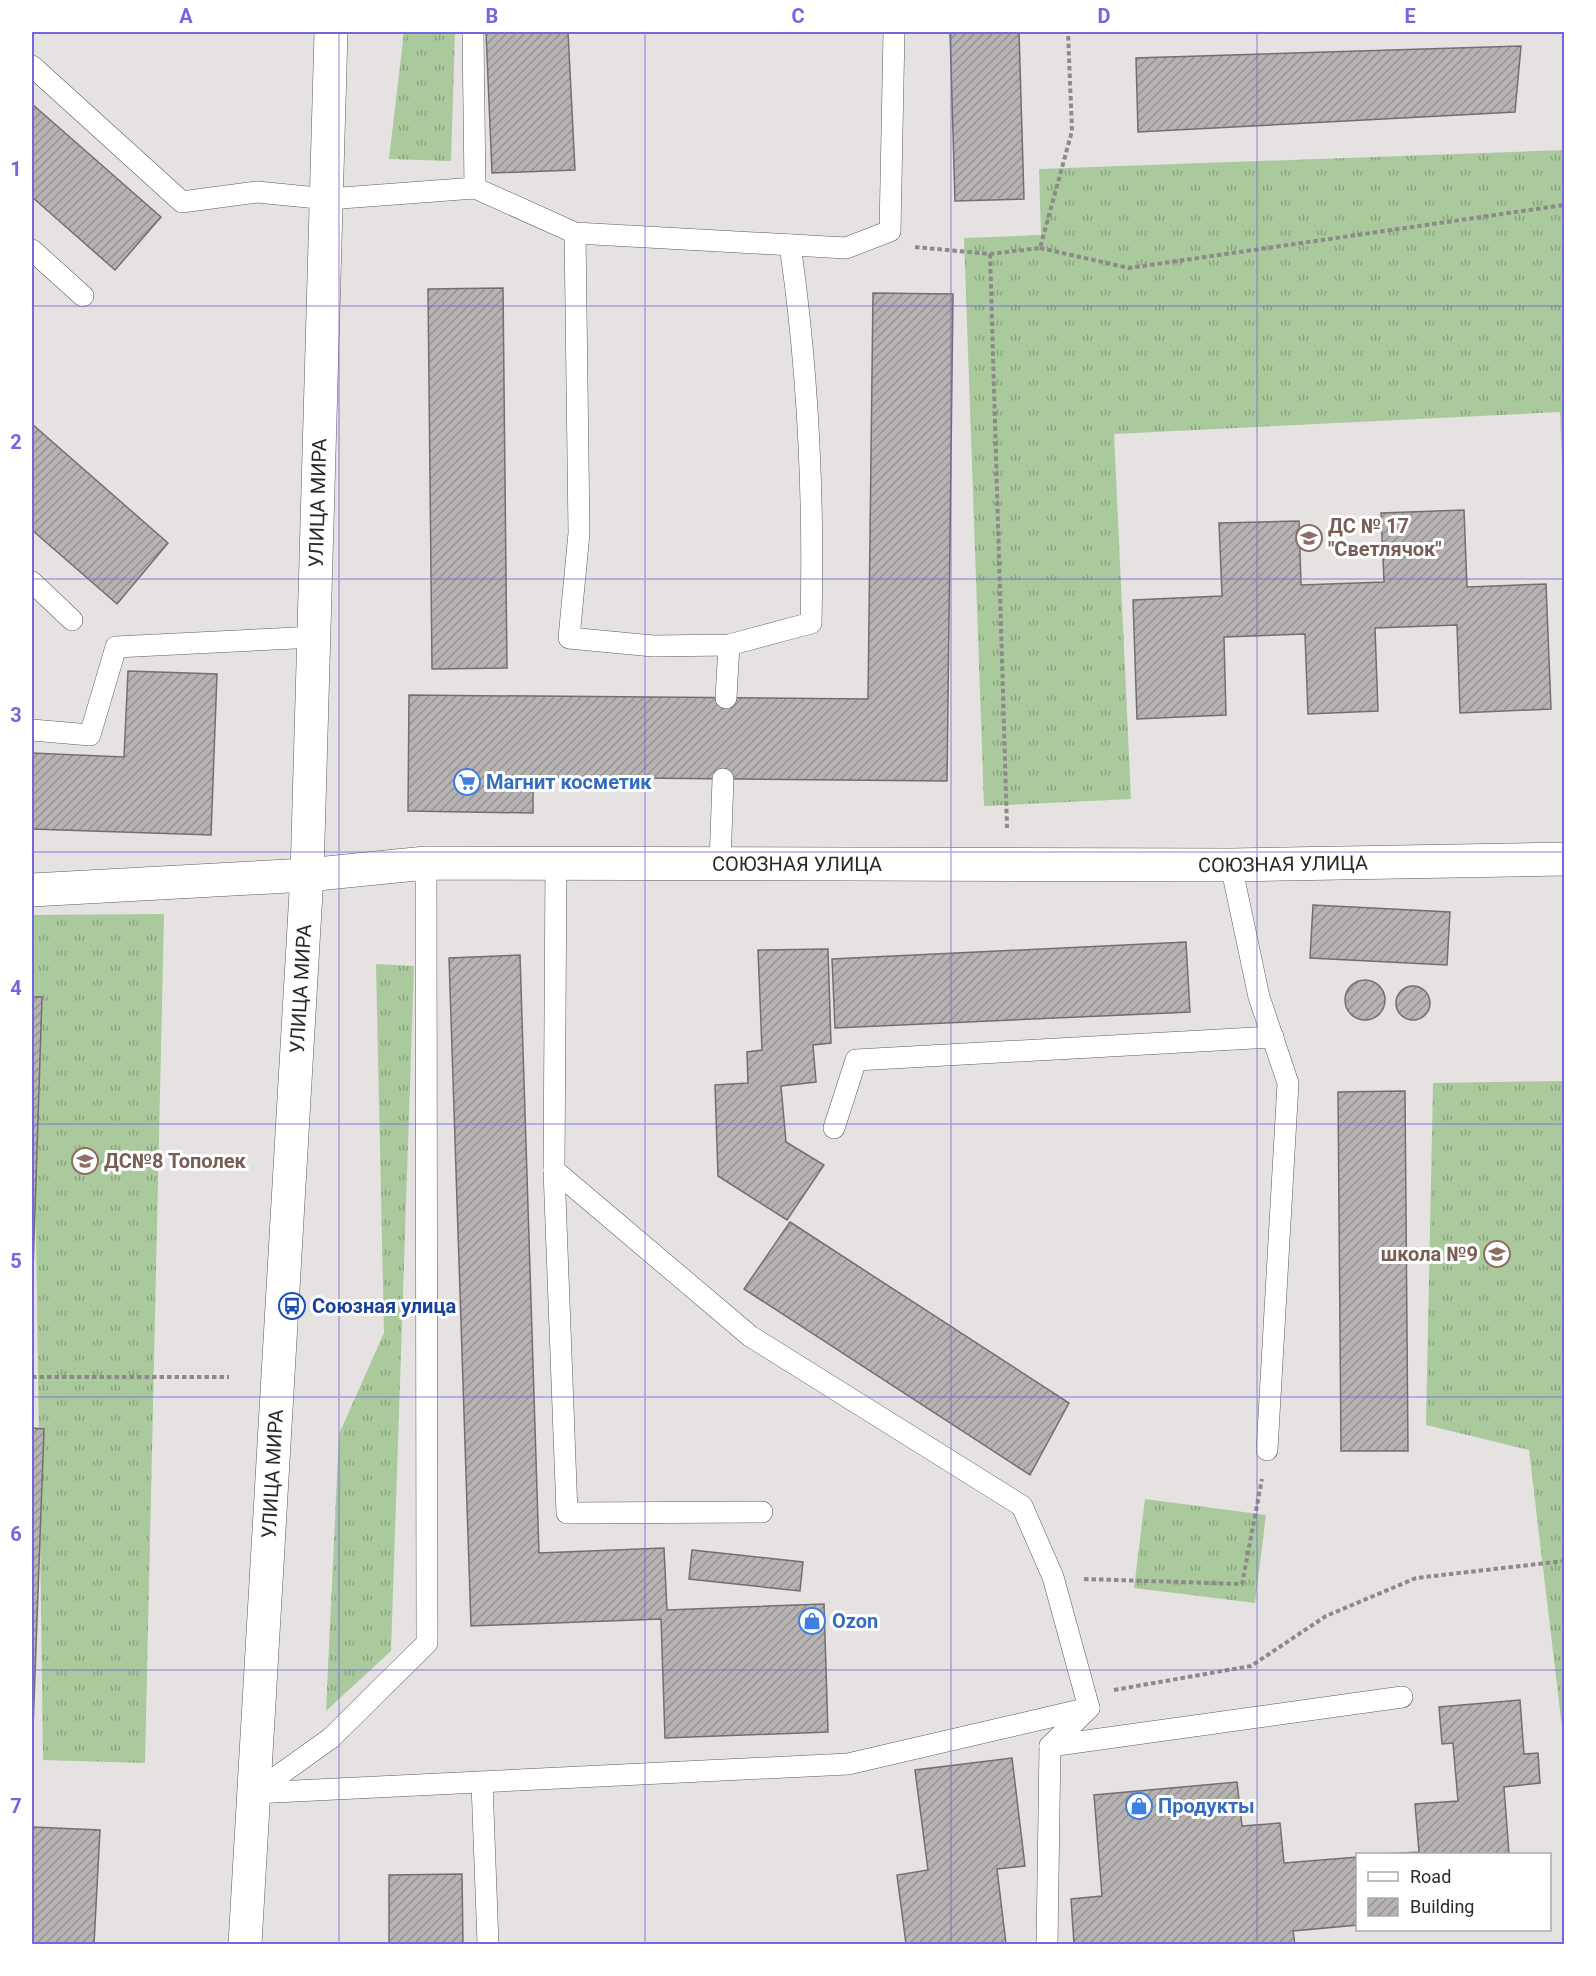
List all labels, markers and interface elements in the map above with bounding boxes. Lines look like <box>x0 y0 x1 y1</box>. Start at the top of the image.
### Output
text: A <box>179 4 193 28</box>
text: B <box>486 4 498 28</box>
text: C <box>791 4 805 28</box>
text: D <box>1098 4 1111 28</box>
text: E <box>1404 4 1416 28</box>
text: 1 <box>10 157 22 181</box>
text: 2 <box>10 430 22 454</box>
street label: УЛИЦА МИРА <box>304 438 331 568</box>
place label: ДС № 17 "Светлячок" <box>1328 514 1442 561</box>
school or university icon: ДС № 17 "Светлячок" <box>1294 523 1324 553</box>
text: 3 <box>10 703 22 727</box>
supermarket icon: Магнит косметик <box>452 767 482 797</box>
place label: Магнит косметик <box>486 770 652 794</box>
street label: СОЮЗНАЯ УЛИЦА <box>1198 851 1368 877</box>
street label: СОЮЗНАЯ УЛИЦА <box>712 852 882 876</box>
street label: УЛИЦА МИРА <box>285 923 316 1054</box>
text: 4 <box>10 976 22 1000</box>
school or university icon: ДС№8 Тополек <box>70 1146 100 1176</box>
place label: ДС№8 Тополек <box>104 1149 247 1173</box>
school or university icon: школа №9 <box>1482 1239 1512 1269</box>
place label: школа №9 <box>1381 1242 1478 1266</box>
text: 5 <box>10 1249 22 1273</box>
bus stop icon: Союзная улица <box>277 1291 307 1321</box>
place label: Союзная улица <box>312 1294 457 1318</box>
street label: УЛИЦА МИРА <box>257 1408 288 1539</box>
text: 6 <box>10 1522 22 1546</box>
shop icon: Ozon <box>797 1606 827 1636</box>
place label: Ozon <box>832 1609 878 1633</box>
shop icon: Продукты <box>1124 1791 1154 1821</box>
text: 7 <box>10 1794 22 1818</box>
place label: Продукты <box>1158 1794 1255 1818</box>
legend <box>1356 1853 1551 1931</box>
text: Road <box>1410 1866 1451 1887</box>
text: Building <box>1410 1896 1474 1917</box>

